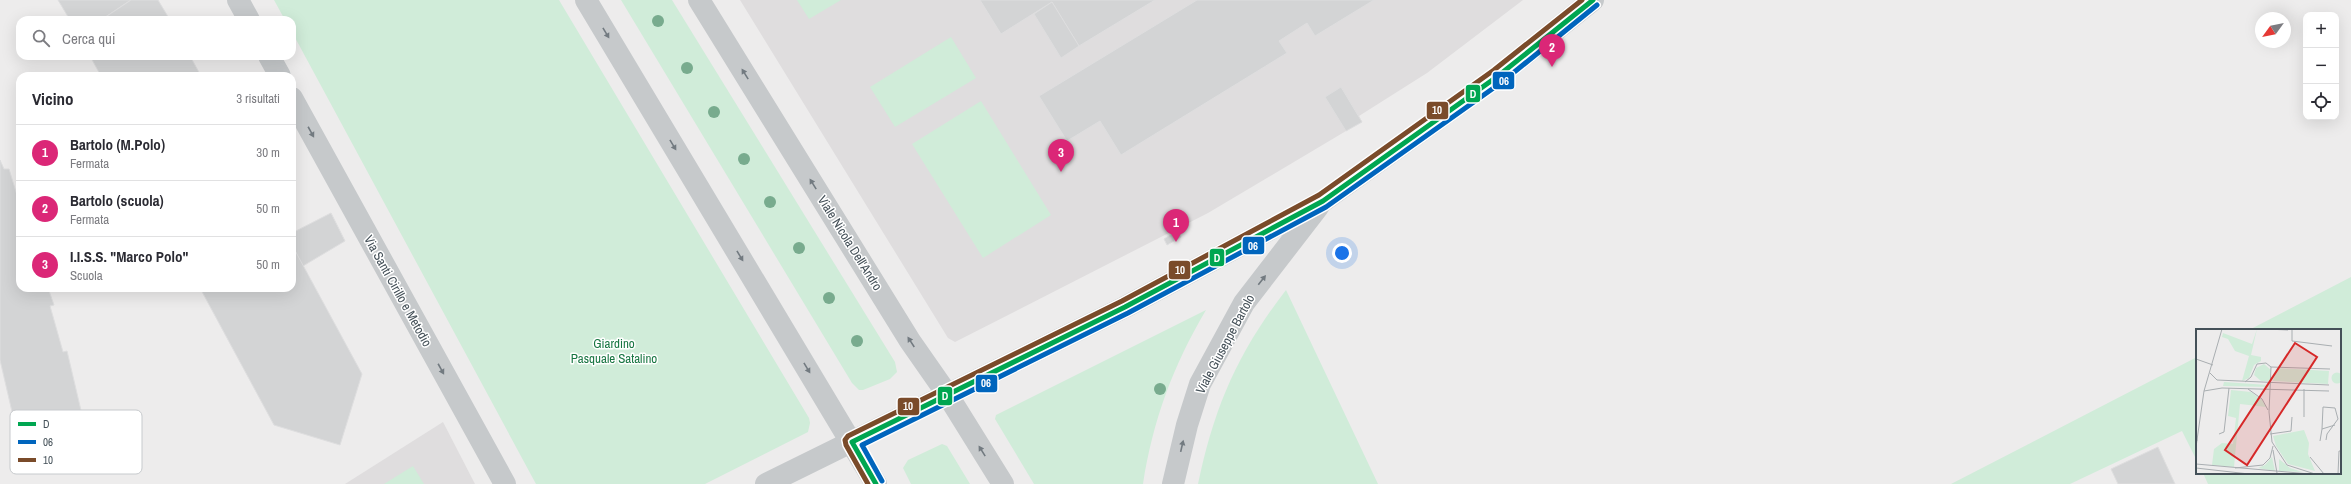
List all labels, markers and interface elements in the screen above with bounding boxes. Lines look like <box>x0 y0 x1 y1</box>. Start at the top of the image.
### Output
north arrow <box>2255 12 2291 48</box>
map controls <box>2303 12 2339 120</box>
button: + <box>2303 12 2339 48</box>
search box <box>16 16 296 60</box>
icon: search <box>30 27 52 49</box>
one-way arrow <box>603 27 610 39</box>
text: Cerca qui <box>62 28 115 49</box>
pin: 2 <box>1539 34 1565 67</box>
button: − <box>2303 48 2339 84</box>
one-way arrow <box>741 68 748 80</box>
line badge: 06 <box>1492 71 1515 90</box>
text: 06 <box>1499 74 1509 88</box>
line badge: D <box>1465 84 1481 103</box>
button: locate <box>2303 84 2339 120</box>
text: Vicino <box>32 87 74 110</box>
text: D <box>1470 87 1477 101</box>
text: 3 risultati <box>236 90 280 107</box>
line badge: 10 <box>1426 101 1449 120</box>
text: 10 <box>1432 103 1442 117</box>
one-way arrow <box>307 127 314 138</box>
text: Bartolo (M.Polo) <box>70 134 165 155</box>
one-way arrow <box>670 139 677 151</box>
pin: 3 <box>1048 139 1074 172</box>
text: 1 <box>42 144 48 161</box>
text: 30 m <box>256 144 280 161</box>
text: Fermata <box>70 155 109 172</box>
one-way arrow <box>809 179 817 189</box>
text: Bartolo (scuola) <box>70 190 164 211</box>
street label: Viale Nicola Dell'Andro <box>814 192 886 294</box>
text: 2 <box>42 200 48 217</box>
text: 50 m <box>256 200 280 217</box>
pin: 1 <box>1163 209 1189 242</box>
text: Fermata <box>70 211 109 228</box>
street label: Via Santi Cirillo e Metodio <box>360 232 436 350</box>
line badge: 06 <box>1242 236 1265 255</box>
text: 06 <box>1248 239 1258 253</box>
your location <box>1332 243 1352 263</box>
text: I.I.S.S. "Marco Polo" <box>70 246 188 267</box>
line badge: D <box>1209 248 1225 267</box>
one-way arrow <box>736 251 743 262</box>
text: D <box>1214 251 1221 265</box>
text: 3 <box>42 256 48 273</box>
text: 50 m <box>256 256 280 273</box>
line badge: 10 <box>1168 260 1191 280</box>
text: 10 <box>1175 263 1185 277</box>
text: Scuola <box>70 267 103 284</box>
one-way arrow <box>1258 274 1266 285</box>
street label: Viale Giuseppe Bartolo <box>1192 291 1258 397</box>
inset map <box>2196 329 2341 474</box>
park label: Giardino Pasquale Satalino <box>571 335 657 367</box>
one-way arrow <box>907 337 915 347</box>
one-way arrow <box>803 362 810 374</box>
one-way arrow <box>438 363 445 375</box>
line badge: 06 <box>975 374 998 393</box>
text: 06 <box>981 376 991 390</box>
line badge: D <box>937 386 953 406</box>
text: D <box>942 389 949 403</box>
line badge: 10 <box>897 397 920 416</box>
text: 10 <box>903 399 913 413</box>
legend <box>10 410 142 474</box>
text: D <box>43 417 50 431</box>
text: 06 <box>43 435 53 449</box>
one-way arrow <box>1179 440 1185 452</box>
one-way arrow <box>979 445 986 457</box>
text: 10 <box>43 453 53 467</box>

